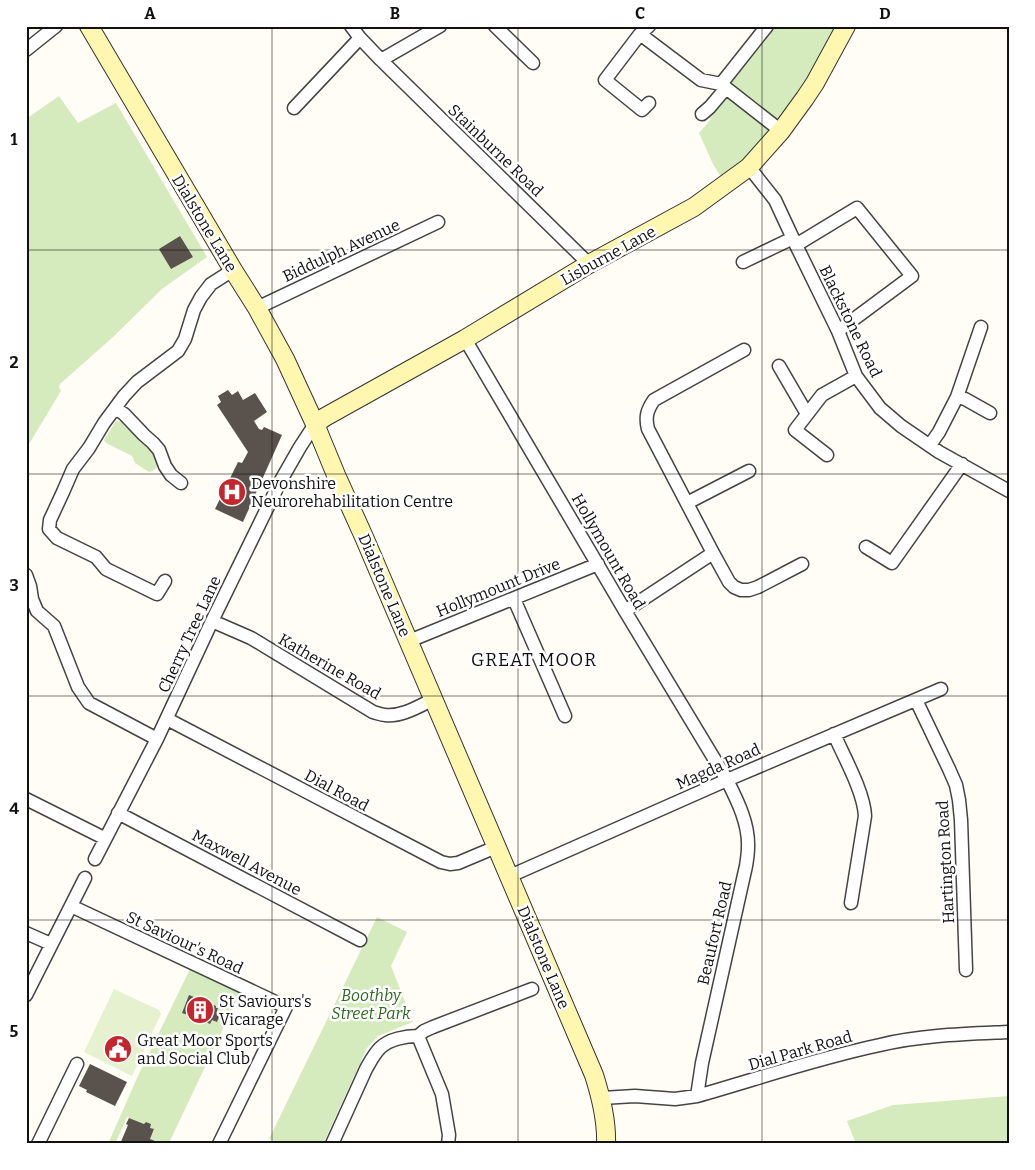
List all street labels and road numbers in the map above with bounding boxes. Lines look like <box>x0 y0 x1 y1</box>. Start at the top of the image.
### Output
street label: Stainburne Road <box>444 100 547 201</box>
street label: Dialstone Lane <box>168 171 241 275</box>
street label: Biddulph Avenue <box>280 215 403 286</box>
street label: Lisburne Lane <box>558 222 659 289</box>
street label: Blackstone Road <box>815 262 886 381</box>
street label: Hollymount Road <box>568 490 650 613</box>
street label: Dialstone Lane <box>354 531 415 639</box>
street label: Hollymount Drive <box>433 554 563 621</box>
street label: Cherry Tree Lane <box>154 573 225 696</box>
street label: Katherine Road <box>275 629 385 704</box>
street label: Magda Road <box>673 739 764 794</box>
street label: Dial Road <box>301 766 373 815</box>
street label: Hartington Road <box>933 799 958 924</box>
street label: Maxwell Avenue <box>189 826 305 899</box>
street label: Beaufort Road <box>693 879 736 987</box>
street label: Dialstone Lane <box>513 903 574 1011</box>
street label: St Saviour's Road <box>123 907 247 978</box>
street label: Dial Park Road <box>746 1026 855 1074</box>

